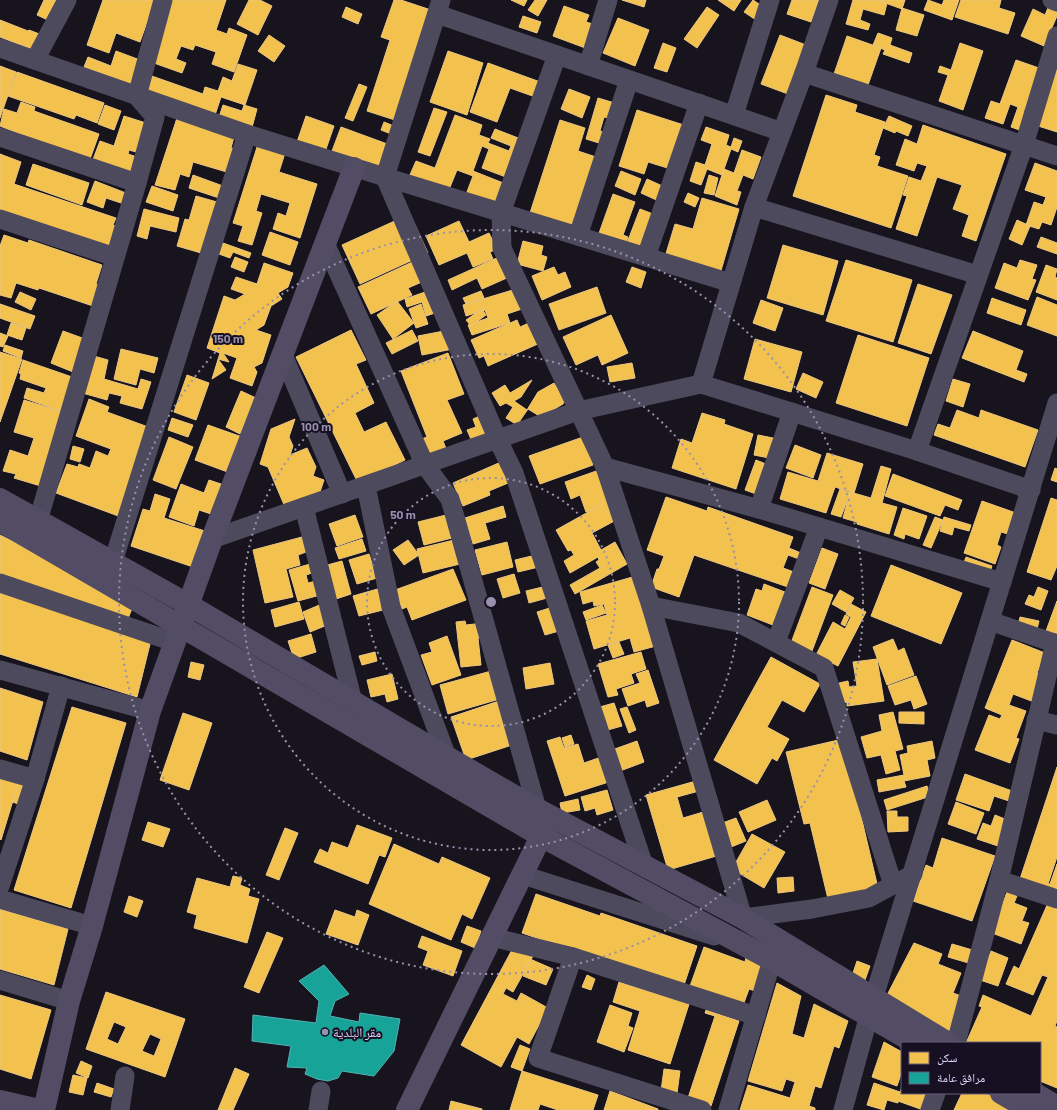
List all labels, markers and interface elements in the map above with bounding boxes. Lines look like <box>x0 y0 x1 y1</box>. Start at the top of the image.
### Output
text: 150 m <box>213 331 243 345</box>
text: 100 m <box>301 419 331 433</box>
text: 50 m <box>390 507 416 521</box>
centre of rings <box>484 595 498 609</box>
place label: مقر البلدية <box>333 1024 381 1041</box>
marker: مقر البلدية <box>320 1027 330 1037</box>
legend <box>901 1042 1041 1094</box>
text: سكن <box>937 1050 958 1065</box>
text: مرافق عامة <box>937 1070 985 1085</box>

